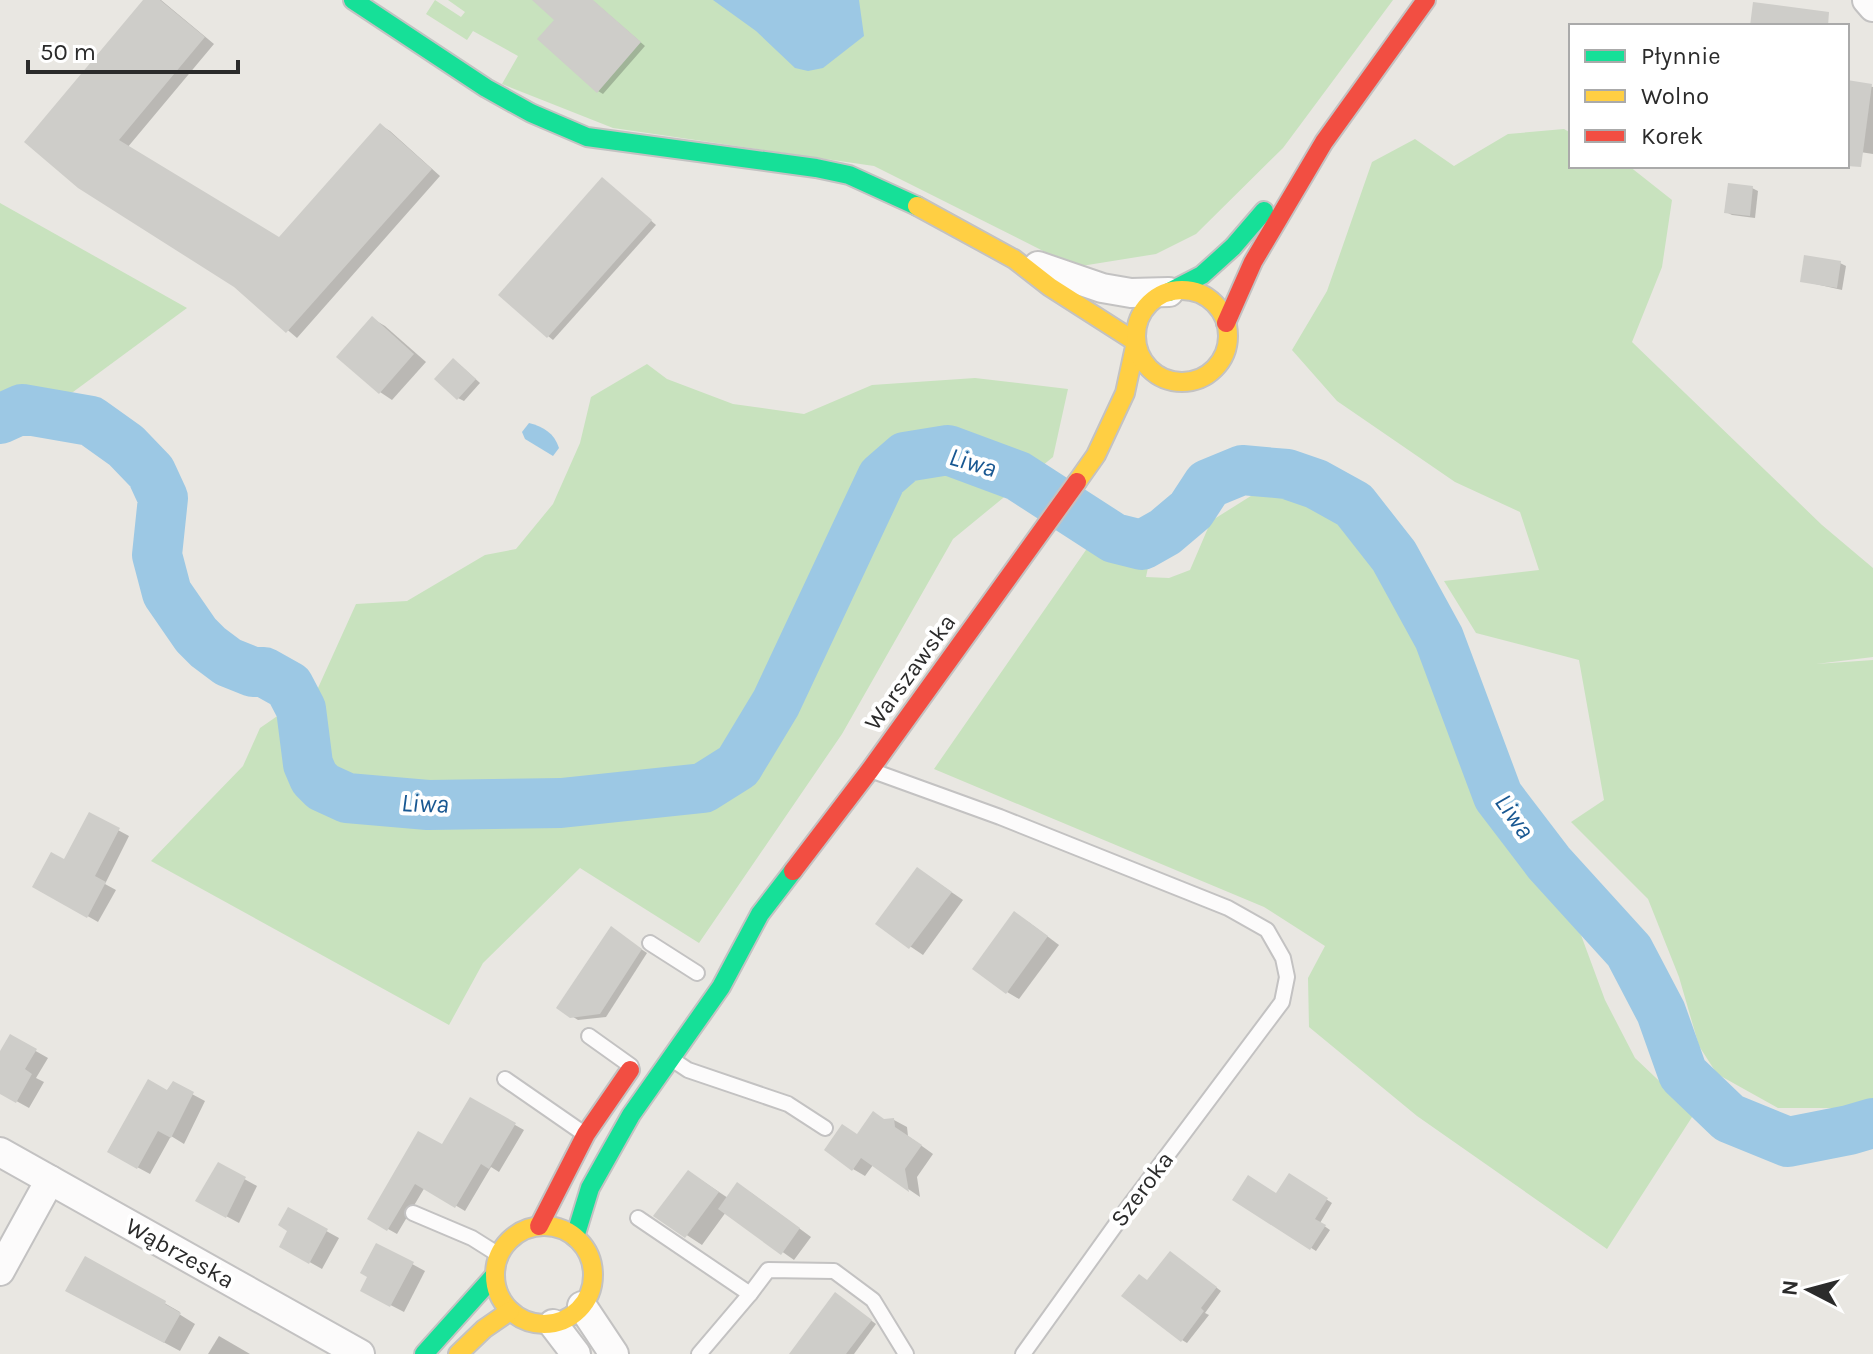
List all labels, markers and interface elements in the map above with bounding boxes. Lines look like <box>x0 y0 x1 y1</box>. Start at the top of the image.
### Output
scale bar <box>28 24 238 74</box>
legend <box>1569 24 1849 168</box>
text: 50 m <box>40 38 96 66</box>
text: Płynnie <box>1641 42 1721 70</box>
text: Wolno <box>1641 82 1709 110</box>
text: Korek <box>1641 122 1703 150</box>
water label: Liwa <box>946 441 1000 484</box>
street label: Warszawska <box>859 609 961 735</box>
water label: Liwa <box>400 787 450 820</box>
water label: Liwa <box>1488 788 1541 845</box>
street label: Szeroka <box>1105 1146 1179 1232</box>
street label: Wąbrzeska <box>121 1212 239 1294</box>
north arrow <box>1769 1250 1849 1330</box>
text: N <box>1776 1279 1804 1297</box>

